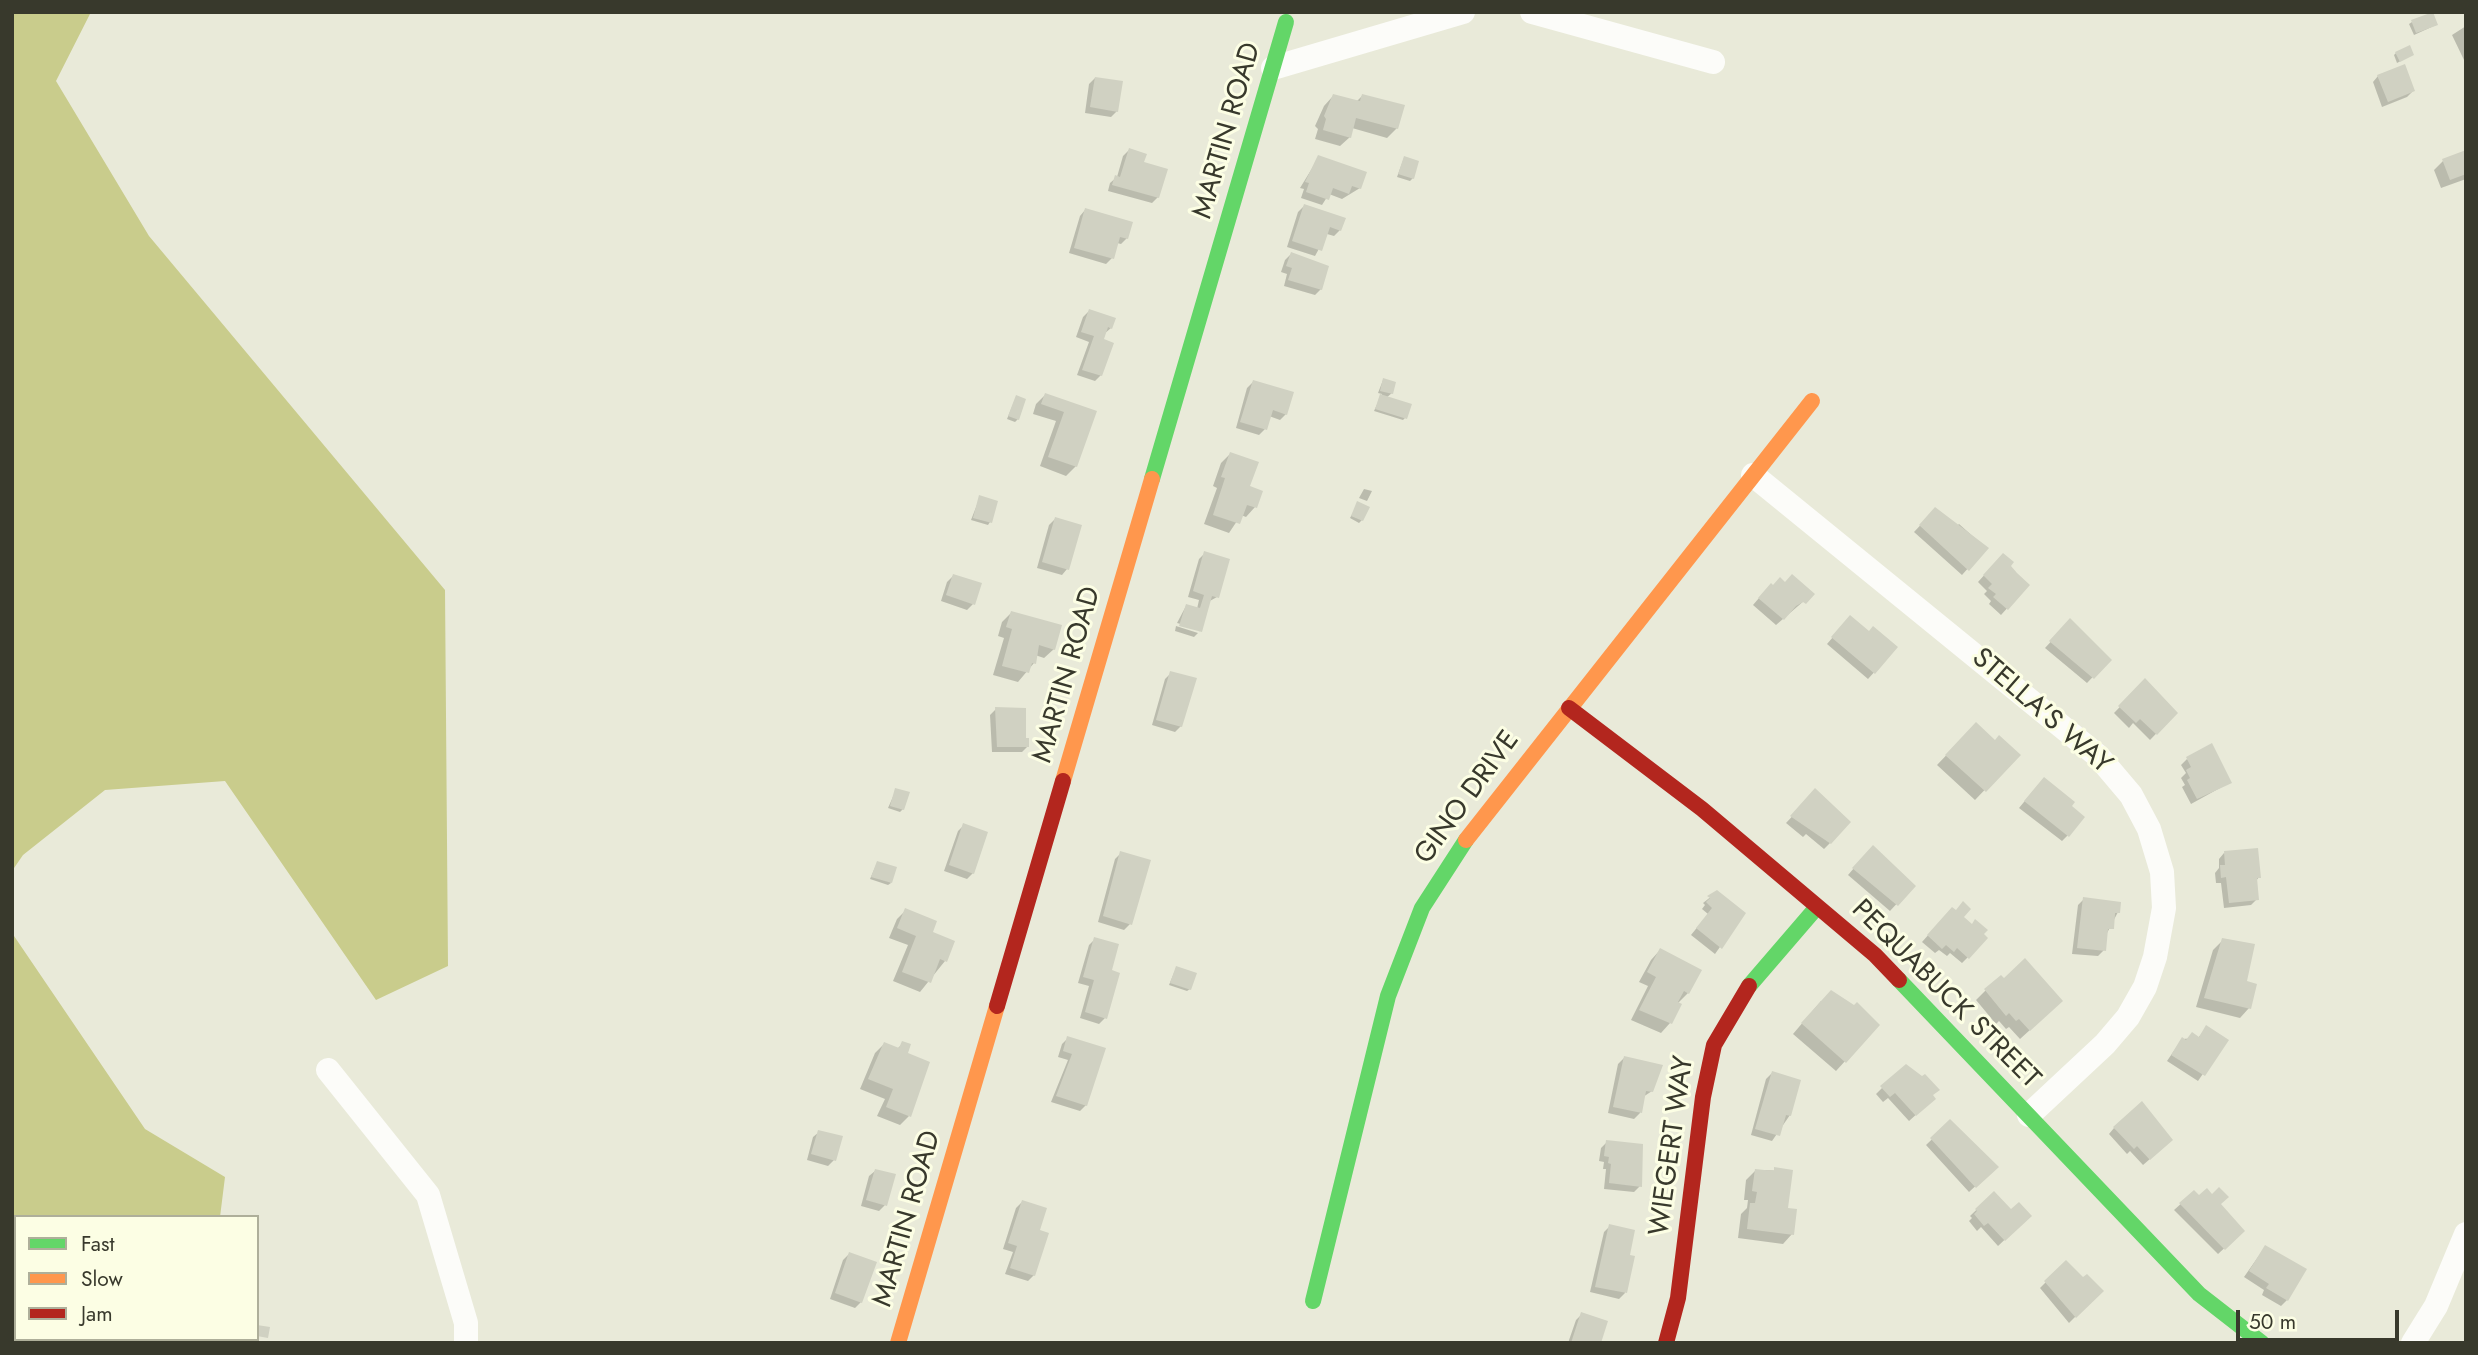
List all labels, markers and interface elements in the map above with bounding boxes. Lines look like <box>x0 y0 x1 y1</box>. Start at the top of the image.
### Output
street label: MARTIN ROAD <box>1187 39 1269 223</box>
street label: MARTIN ROAD <box>1027 583 1109 767</box>
street label: STELLA'S WAY <box>1964 642 2118 782</box>
street label: GINO DRIVE <box>1408 725 1528 871</box>
street label: PEQUABUCK STREET <box>1844 894 2046 1096</box>
street label: WIEGERT WAY <box>1644 1054 1702 1238</box>
street label: MARTIN ROAD <box>867 1127 949 1311</box>
legend <box>14 1215 259 1341</box>
text: Fast <box>81 1229 114 1259</box>
text: Slow <box>81 1264 123 1294</box>
scale bar <box>2240 1296 2403 1340</box>
text: Jam <box>81 1299 113 1329</box>
text: 50 m <box>2249 1307 2296 1337</box>

